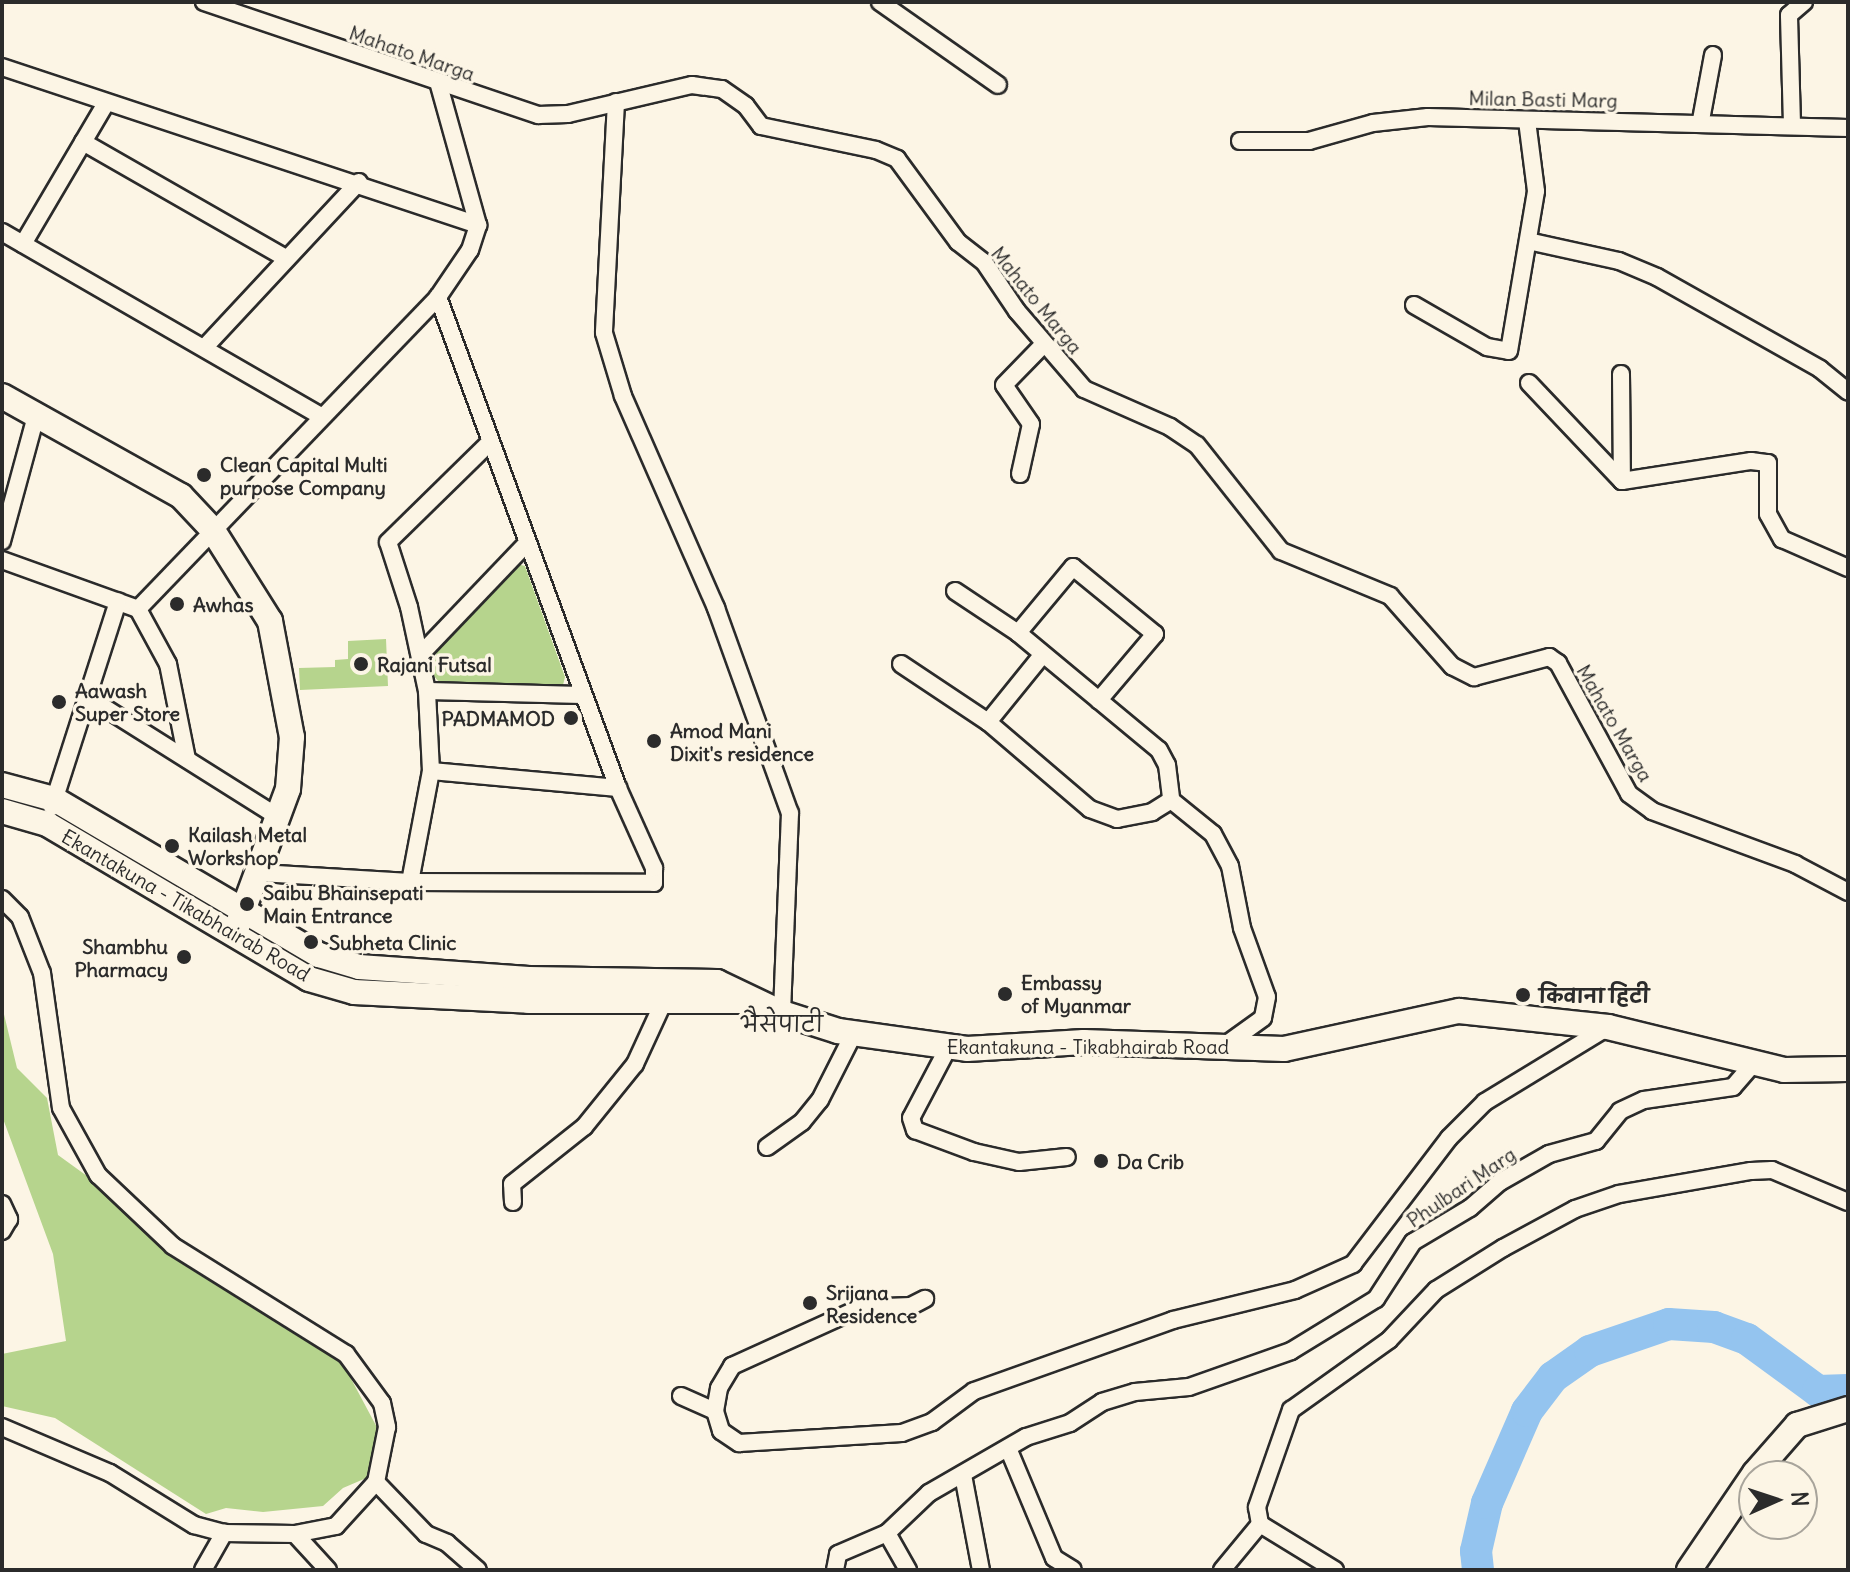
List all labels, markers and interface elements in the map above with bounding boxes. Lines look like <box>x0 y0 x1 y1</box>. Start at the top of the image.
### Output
street label: Mahato Marga <box>346 20 478 86</box>
street label: Milan Basti Marg <box>1468 86 1618 112</box>
street label: Mahato Marga <box>986 241 1088 359</box>
place label: Clean Capital Multi purpose Company <box>220 452 387 499</box>
marker: Clean Capital Multi purpose Company <box>195 466 213 484</box>
place label: Awhas <box>193 592 254 616</box>
marker: Awhas <box>168 595 186 613</box>
place label: Rajani Futsal <box>377 652 492 676</box>
marker: Rajani Futsal <box>352 655 370 673</box>
street label: Mahato Marga <box>1572 660 1658 786</box>
place label: Aawash Super Store <box>75 678 180 725</box>
marker: Aawash Super Store <box>50 693 68 711</box>
place label: PADMAMOD <box>442 706 555 730</box>
marker: PADMAMOD <box>562 709 580 727</box>
place label: Amod Mani Dixit's residence <box>670 718 814 765</box>
marker: Amod Mani Dixit's residence <box>645 732 663 750</box>
place label: Kailash Metal Workshop <box>188 822 307 869</box>
street label: Ekantakuna - Tikabhairab Road <box>58 824 314 986</box>
marker: Kailash Metal Workshop <box>163 837 181 855</box>
place label: Saibu Bhainsepati Main Entrance <box>263 880 424 927</box>
marker: Saibu Bhainsepati Main Entrance <box>238 895 256 913</box>
place label: Subheta Clinic <box>329 930 456 954</box>
marker: Subheta Clinic <box>300 931 322 953</box>
place label: Shambhu Pharmacy <box>74 934 168 981</box>
marker: Shambhu Pharmacy <box>175 948 193 966</box>
place label: Embassy of Myanmar <box>1021 970 1131 1017</box>
place label: किवाना हिटी <box>1539 983 1649 1007</box>
marker: Embassy of Myanmar <box>996 985 1014 1003</box>
marker: किवाना हिटी <box>1514 986 1532 1004</box>
district label: भैसेपाटी <box>741 1012 823 1038</box>
street label: Ekantakuna - Tikabhairab Road <box>947 1034 1229 1058</box>
street label: Phulbari Marg <box>1402 1142 1520 1232</box>
place label: Da Crib <box>1117 1149 1184 1173</box>
marker: Da Crib <box>1092 1152 1110 1170</box>
place label: Srijana Residence <box>826 1280 917 1327</box>
marker: Srijana Residence <box>801 1294 819 1312</box>
north arrow <box>1738 1460 1818 1540</box>
text: N <box>1786 1491 1814 1507</box>

